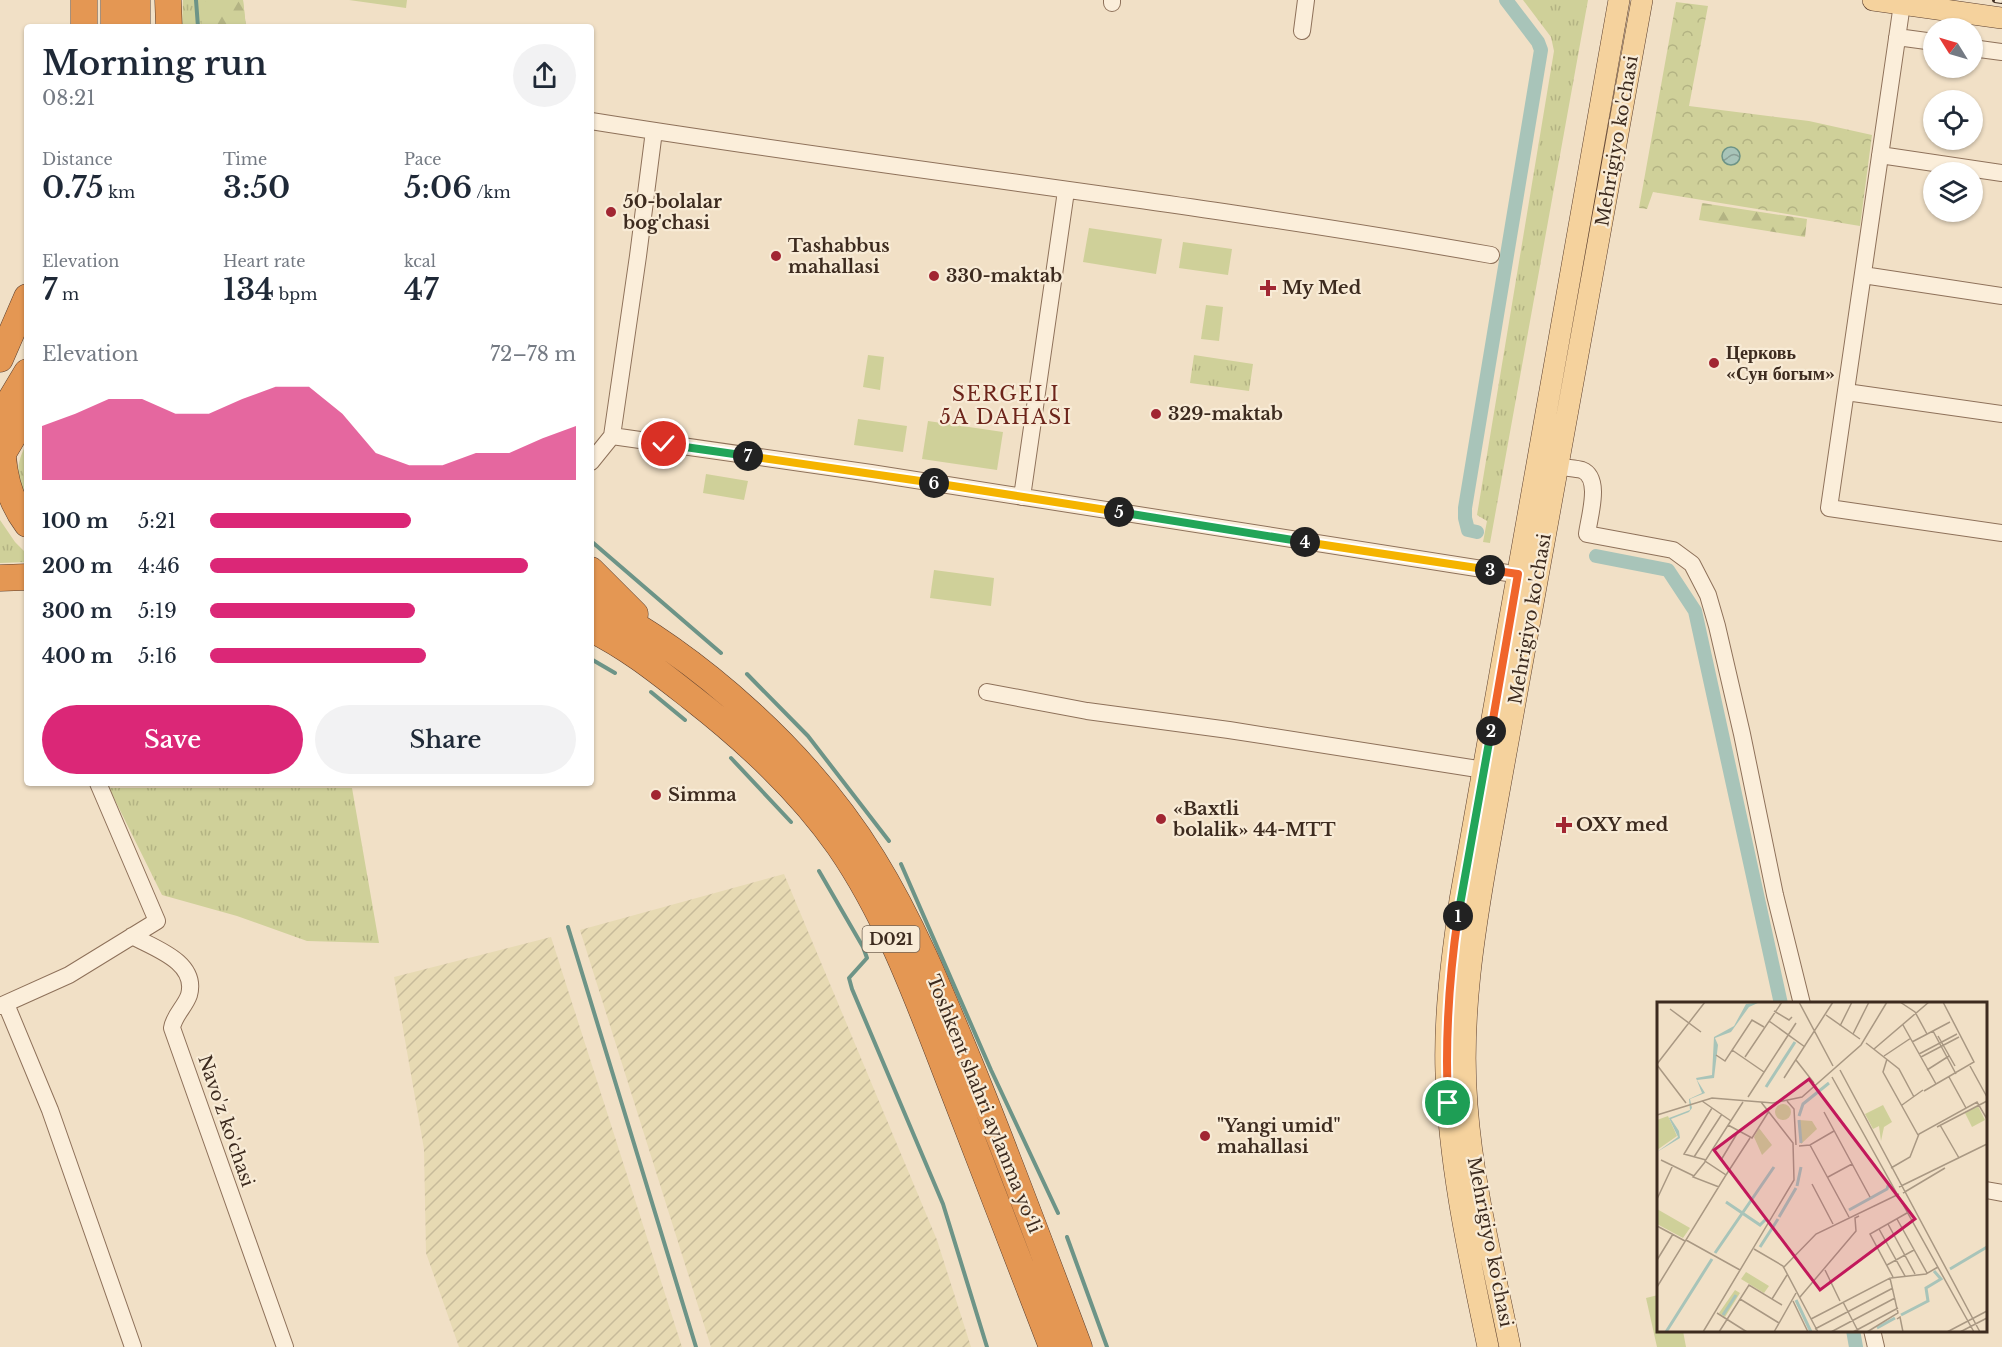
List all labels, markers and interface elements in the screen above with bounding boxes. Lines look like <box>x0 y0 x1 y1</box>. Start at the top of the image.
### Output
north arrow <box>1923 18 1983 78</box>
map controls <box>1923 18 1983 222</box>
text: Morning run <box>42 43 267 84</box>
button: share <box>513 44 576 107</box>
street label: Mehrigiyo ko'chasi <box>1591 54 1643 228</box>
text: 08:21 <box>42 86 95 110</box>
button: locate <box>1923 90 1983 150</box>
text: Distance <box>42 149 113 169</box>
text: Time <box>223 149 267 169</box>
text: Pace <box>404 149 441 169</box>
button: layers <box>1923 162 1983 222</box>
text: 0.75 <box>42 169 104 206</box>
text: 3:50 <box>223 169 290 206</box>
text: 5:06 <box>404 169 472 206</box>
text: km <box>104 182 135 202</box>
text: /km <box>472 182 511 202</box>
place label: 50-bolalar bog'chasi <box>622 191 722 234</box>
marker: 50-bolalar bog'chasi <box>604 205 618 219</box>
place label: Tashabbus mahallasi <box>788 235 890 278</box>
marker: Tashabbus mahallasi <box>769 249 783 263</box>
text: Elevation <box>42 251 119 271</box>
text: Heart rate <box>223 251 305 271</box>
text: kcal <box>404 251 436 271</box>
place label: 330-maktab <box>946 265 1062 287</box>
marker: 330-maktab <box>927 269 941 283</box>
text: 7 <box>42 271 57 308</box>
text: 134 <box>223 271 274 308</box>
text: 47 <box>404 271 439 308</box>
place label: My Med <box>1282 277 1362 299</box>
marker: My Med <box>1259 279 1277 297</box>
text: m <box>57 284 79 304</box>
text: bpm <box>274 284 317 304</box>
text: Elevation <box>42 342 139 366</box>
text: 72–78 m <box>490 342 576 366</box>
place label: Церковь «Сун богым» <box>1726 342 1835 385</box>
marker: Церковь «Сун богым» <box>1707 356 1721 370</box>
district label: SERGELI 5A DAHASI <box>940 382 1072 429</box>
place label: 329-maktab <box>1168 403 1283 425</box>
marker: 329-maktab <box>1149 407 1163 421</box>
pin <box>638 418 689 469</box>
icon: check <box>647 427 680 460</box>
pin: 7 <box>733 441 763 471</box>
text: 7 <box>744 446 752 466</box>
pin: 6 <box>919 468 949 498</box>
text: 6 <box>929 473 939 493</box>
pin: 5 <box>1104 497 1134 527</box>
text: 5 <box>1114 502 1124 522</box>
text: 100 m <box>42 509 108 533</box>
text: 5:21 <box>138 509 176 533</box>
pin: 4 <box>1290 527 1320 557</box>
text: 4 <box>1300 532 1310 552</box>
street label: Mehrigiyo ko'chasi <box>1504 532 1556 706</box>
text: 200 m <box>42 554 113 578</box>
text: 4:46 <box>138 554 180 578</box>
pin: 3 <box>1475 555 1505 585</box>
text: 3 <box>1485 560 1495 580</box>
text: 300 m <box>42 599 112 623</box>
text: 5:19 <box>138 599 177 623</box>
text: 400 m <box>42 644 113 668</box>
text: 5:16 <box>138 644 177 668</box>
button: Save <box>42 705 303 774</box>
button: Share <box>315 705 576 774</box>
pin: 2 <box>1476 716 1506 746</box>
text: 2 <box>1486 721 1496 741</box>
place label: Simma <box>668 784 737 806</box>
marker: Simma <box>649 788 663 802</box>
place label: «Baxtli bolalik» 44-MTT <box>1172 798 1336 841</box>
marker: «Baxtli bolalik» 44-MTT <box>1154 812 1168 826</box>
place label: OXY med <box>1576 814 1669 836</box>
marker: OXY med <box>1557 818 1571 832</box>
pin: 1 <box>1443 901 1473 931</box>
text: 1 <box>1455 906 1461 926</box>
road number: D021 <box>862 926 920 952</box>
street label: Toshkent shahri aylanma yoʻli <box>922 972 1046 1236</box>
inset map <box>1657 1002 1987 1332</box>
street label: Navo'z ko'chasi <box>193 1052 259 1190</box>
pin <box>1422 1077 1473 1128</box>
icon: arrive <box>1431 1086 1464 1119</box>
place label: "Yangi umid" mahallasi <box>1217 1115 1341 1158</box>
marker: "Yangi umid" mahallasi <box>1198 1129 1212 1143</box>
street label: Mehrigiyo ko'chasi <box>1463 1155 1517 1329</box>

